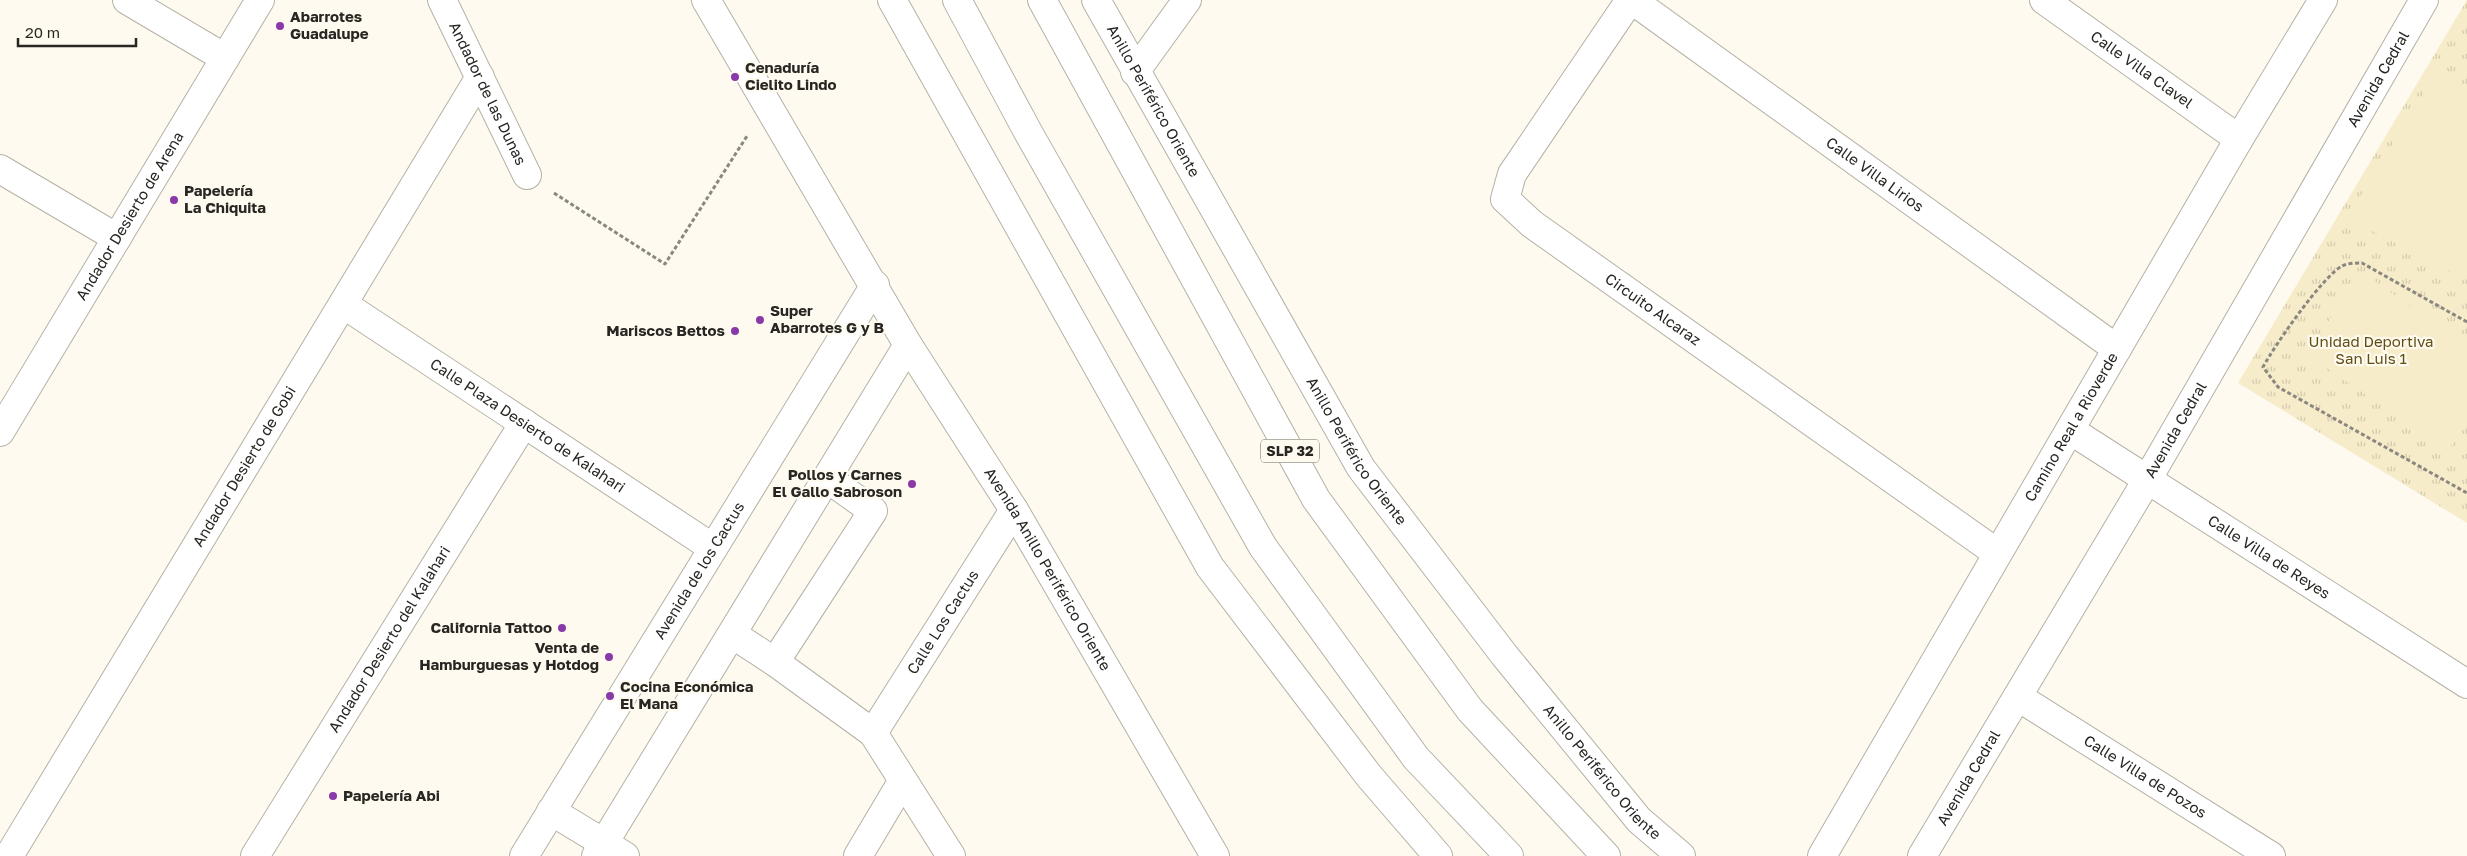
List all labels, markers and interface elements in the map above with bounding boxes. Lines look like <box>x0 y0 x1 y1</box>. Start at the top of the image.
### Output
place label: Abarrotes Guadalupe <box>290 7 369 42</box>
scale bar <box>18 15 135 47</box>
street label: Andador de las Dunas <box>446 19 531 168</box>
marker: Abarrotes Guadalupe <box>274 20 286 32</box>
street label: Anillo Periférico Oriente <box>1104 21 1204 180</box>
text: 20 m <box>25 23 60 41</box>
street label: Calle Villa Clavel <box>2088 26 2197 112</box>
street label: Avenida Cedral <box>2343 27 2412 130</box>
place label: Cenaduría Cielito Lindo <box>745 58 836 93</box>
marker: Cenaduría Cielito Lindo <box>729 71 741 83</box>
street label: Andador Desierto de Arena <box>71 128 187 303</box>
street label: Calle Villa Lirios <box>1823 133 1928 215</box>
place label: Papelería La Chiquita <box>184 181 266 216</box>
marker: Papelería La Chiquita <box>168 194 180 206</box>
street label: Circuito Alcaraz <box>1602 269 1705 349</box>
place label: Super Abarrotes G y B <box>770 301 884 336</box>
marker: Super Abarrotes G y B <box>754 314 766 326</box>
place label: Mariscos Bettos <box>606 321 725 339</box>
marker: Mariscos Bettos <box>729 325 741 337</box>
park label: Unidad Deportiva San Luis 1 <box>2309 332 2433 367</box>
street label: Camino Real a Rioverde <box>2020 349 2121 505</box>
street label: Calle Plaza Desierto de Kalahari <box>427 354 629 496</box>
street label: Anillo Periférico Oriente <box>1303 373 1411 528</box>
street label: Avenida Cedral <box>2140 378 2210 481</box>
street label: Andador Desierto de Gobi <box>188 383 299 550</box>
road number: SLP 32 <box>1261 440 1319 462</box>
street label: Avenida Anillo Periférico Oriente <box>981 464 1116 674</box>
place label: Pollos y Carnes El Gallo Sabroson <box>772 465 902 500</box>
marker: Pollos y Carnes El Gallo Sabroson <box>906 478 918 490</box>
street label: Avenida de los Cactus <box>650 498 748 642</box>
street label: Calle Villa de Reyes <box>2205 511 2334 602</box>
street label: Andador Desierto del Kalahari <box>324 542 453 735</box>
street label: Calle Los Cactus <box>903 566 982 677</box>
place label: California Tattoo <box>431 618 552 636</box>
marker: California Tattoo <box>556 622 568 634</box>
place label: Venta de Hamburguesas y Hotdog <box>419 638 599 673</box>
marker: Venta de Hamburguesas y Hotdog <box>603 651 615 663</box>
place label: Cocina Económica El Mana <box>620 677 754 712</box>
marker: Cocina Económica El Mana <box>604 690 616 702</box>
street label: Anillo Periférico Oriente <box>1540 700 1665 843</box>
street label: Avenida Cedral <box>1932 726 2003 828</box>
street label: Calle Villa de Pozos <box>2081 731 2210 821</box>
place label: Papelería Abi <box>343 786 440 804</box>
marker: Papelería Abi <box>327 790 339 802</box>

